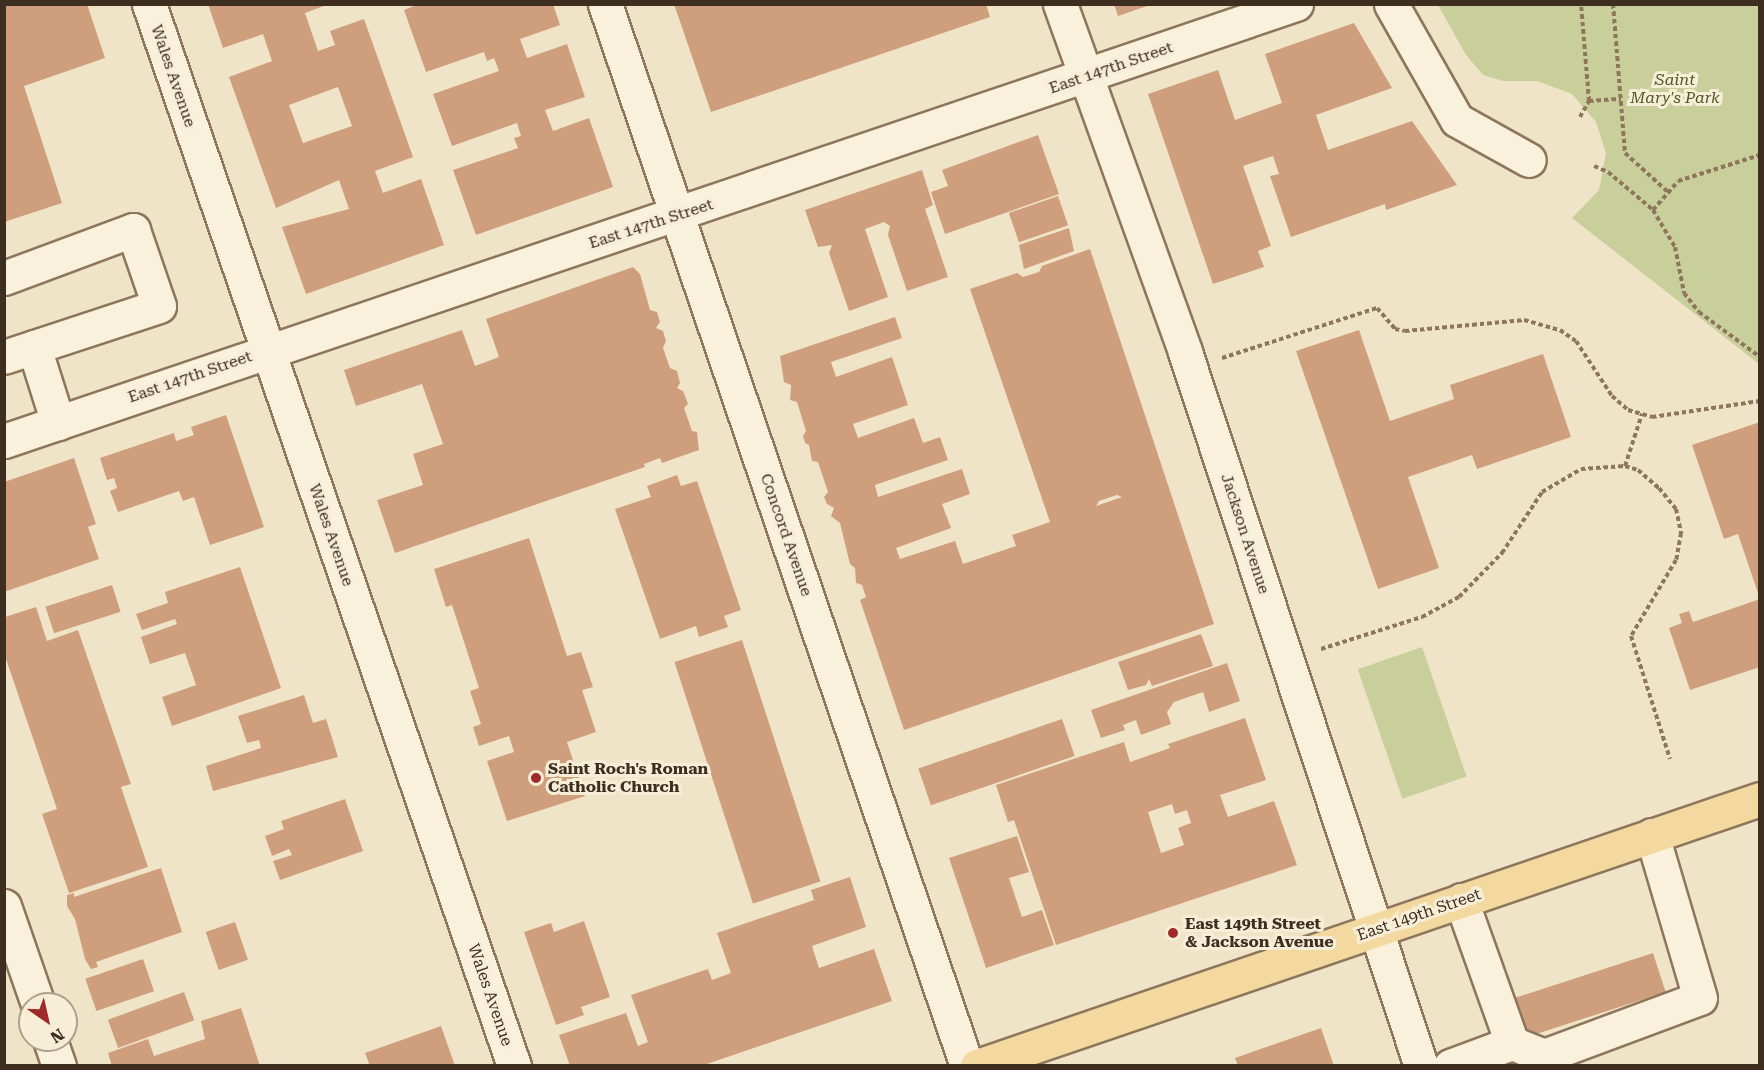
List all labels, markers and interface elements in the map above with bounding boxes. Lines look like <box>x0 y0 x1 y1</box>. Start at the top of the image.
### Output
street label: Wales Avenue <box>147 22 199 130</box>
street label: East 147th Street <box>1047 38 1175 98</box>
park label: Saint Mary's Park <box>1630 70 1720 108</box>
street label: East 147th Street <box>586 195 716 253</box>
street label: East 147th Street <box>126 347 254 407</box>
street label: Concord Avenue <box>756 471 816 599</box>
street label: Jackson Avenue <box>1217 472 1273 596</box>
street label: Wales Avenue <box>305 481 357 589</box>
place label: Saint Roch's Roman Catholic Church <box>548 759 708 797</box>
marker: Saint Roch's Roman Catholic Church <box>529 771 543 785</box>
street label: East 149th Street <box>1355 885 1483 945</box>
place label: East 149th Street & Jackson Avenue <box>1185 914 1334 952</box>
marker: East 149th Street & Jackson Avenue <box>1166 926 1180 940</box>
street label: Wales Avenue <box>464 941 516 1049</box>
north arrow <box>18 992 78 1052</box>
text: N <box>47 1024 68 1047</box>

